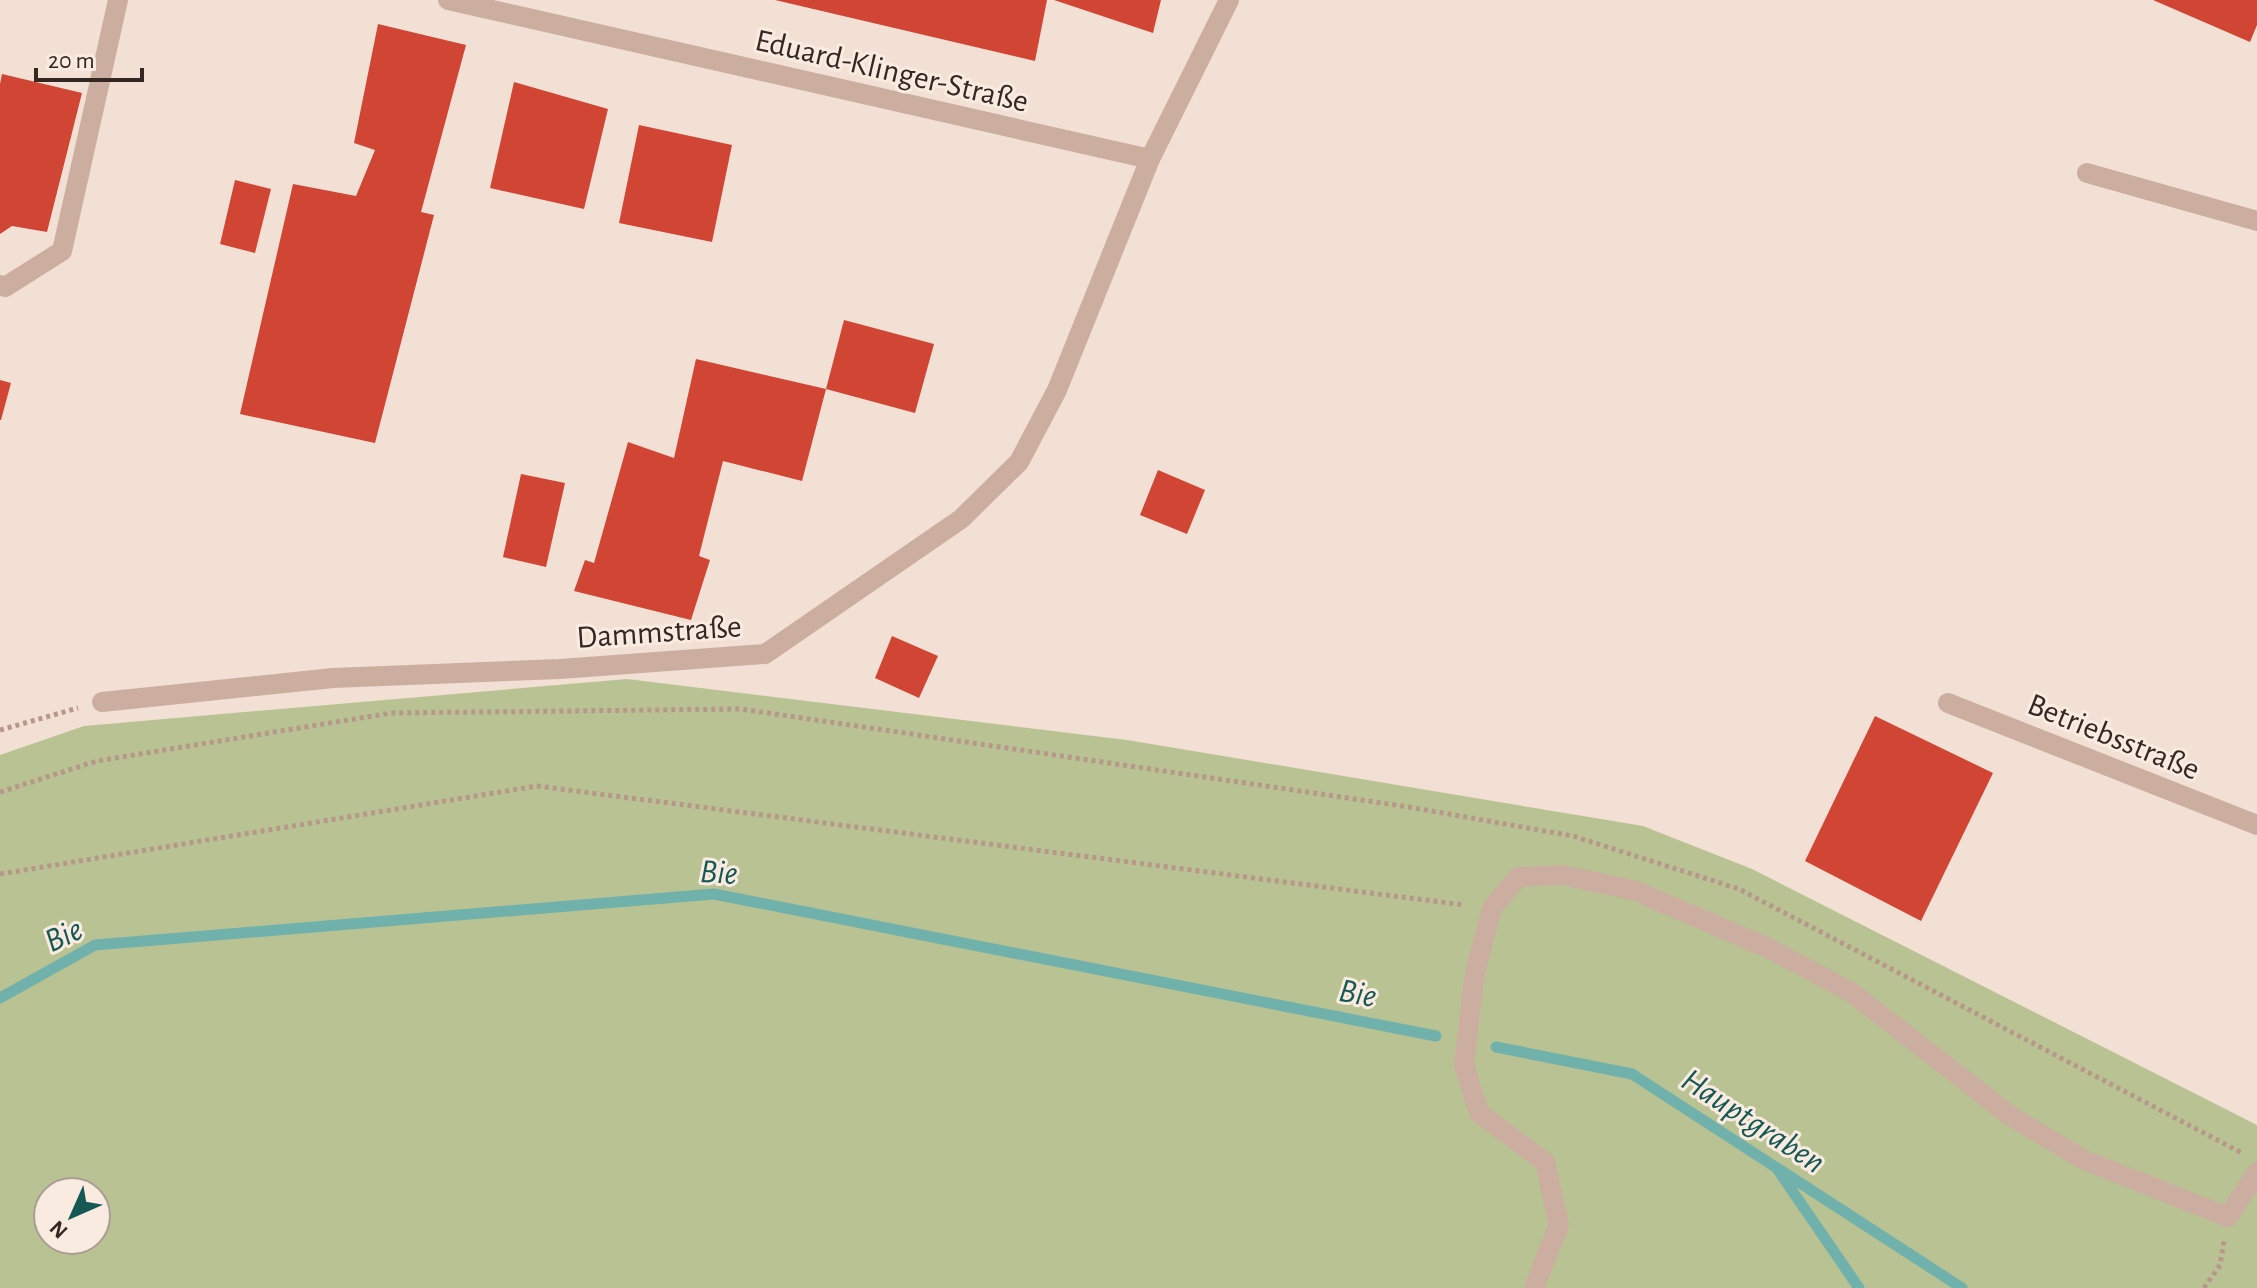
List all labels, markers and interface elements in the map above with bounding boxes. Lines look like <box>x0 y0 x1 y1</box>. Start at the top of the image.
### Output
street label: Eduard-Klinger-Straße <box>752 24 1031 118</box>
scale bar <box>36 32 142 82</box>
text: 20 m <box>48 49 95 73</box>
street label: Dammstraße <box>575 610 743 654</box>
street label: Betriebsstraße <box>2023 688 2204 786</box>
water label: Bie <box>699 855 739 891</box>
water label: Bie <box>40 912 88 959</box>
water label: Bie <box>1336 974 1379 1014</box>
water label: Hauptgraben <box>1675 1063 1831 1180</box>
north arrow <box>32 1176 112 1256</box>
text: N <box>45 1216 72 1243</box>

